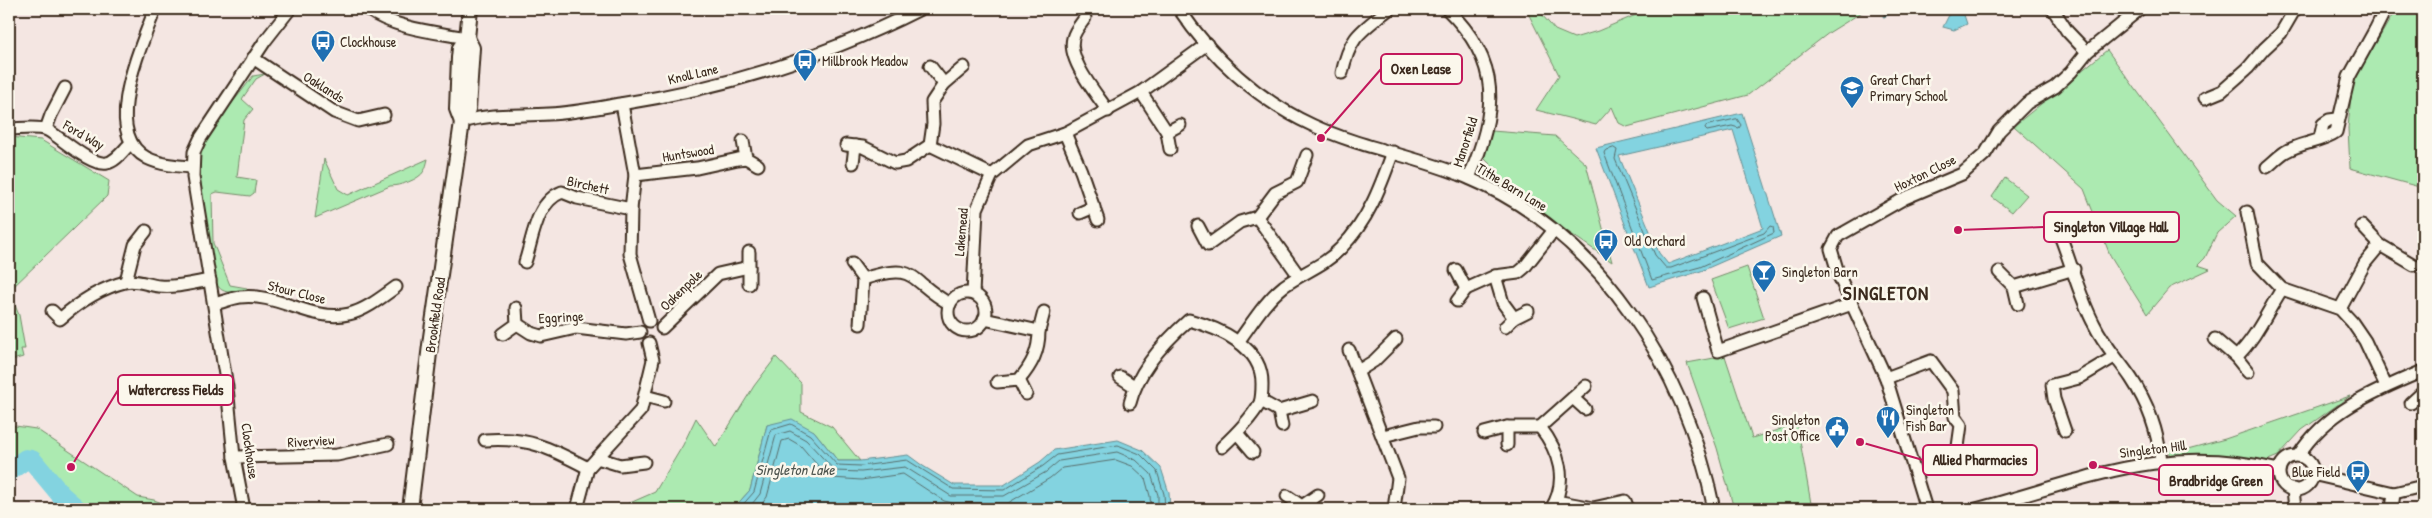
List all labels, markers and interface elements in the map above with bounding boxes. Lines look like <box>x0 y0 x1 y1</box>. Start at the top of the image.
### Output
bus stop icon: Clockhouse <box>310 29 336 63</box>
place label: Clockhouse <box>340 32 397 51</box>
bus stop icon: Millbrook Meadow <box>792 48 818 82</box>
place label: Millbrook Meadow <box>822 51 908 70</box>
callout: Oxen Lease <box>1381 54 1462 84</box>
street label: Knoll Lane <box>666 58 720 89</box>
text: Oxen Lease <box>1391 58 1451 79</box>
street label: Oaklands <box>300 66 349 107</box>
place label: Great Chart Primary School <box>1870 70 1948 106</box>
school or university icon: Great Chart Primary School <box>1839 75 1865 109</box>
street label: Manorfield <box>1448 114 1482 169</box>
street label: Ford Way <box>59 115 109 155</box>
street label: Huntswood <box>661 139 716 166</box>
street label: Hoxton Close <box>1891 149 1959 196</box>
street label: Tithe Barn Lane <box>1473 158 1552 215</box>
street label: Birchett <box>565 171 611 199</box>
street label: Lakemead <box>949 207 972 257</box>
callout: Singleton Village Hall <box>2044 212 2179 242</box>
text: Singleton Village Hall <box>2054 216 2169 238</box>
bus stop icon: Old Orchard <box>1593 228 1619 262</box>
place label: Old Orchard <box>1624 231 1686 250</box>
bar icon: Singleton Barn <box>1751 259 1777 293</box>
place label: Singleton Barn <box>1782 262 1858 282</box>
street label: Oakenpole <box>655 264 707 315</box>
street label: Stour Close <box>266 275 328 308</box>
street label: Brookfield Road <box>420 275 449 354</box>
district label: SINGLETON <box>1843 280 1929 306</box>
street label: Eggringe <box>538 306 585 328</box>
callout: Watercress Fields <box>118 375 233 405</box>
text: Watercress Fields <box>128 379 224 400</box>
place label: Singleton Fish Bar <box>1905 400 1954 435</box>
restaurant icon: Singleton Fish Bar <box>1875 405 1901 439</box>
place label: Singleton Post Office <box>1765 410 1820 445</box>
public building icon: Singleton Post Office <box>1824 415 1850 449</box>
street label: Clockhouse <box>237 422 264 481</box>
street label: Riverview <box>287 430 335 451</box>
street label: Singleton Hill <box>2118 435 2188 463</box>
callout: Allied Pharmacies <box>1923 445 2037 475</box>
text: Allied Pharmacies <box>1933 449 2028 470</box>
water label: Singleton Lake <box>756 459 835 480</box>
bus stop icon: Blue Field <box>2345 459 2371 493</box>
place label: Blue Field <box>2292 462 2341 481</box>
callout: Bradbridge Green <box>2159 465 2273 495</box>
text: Bradbridge Green <box>2169 470 2263 492</box>

